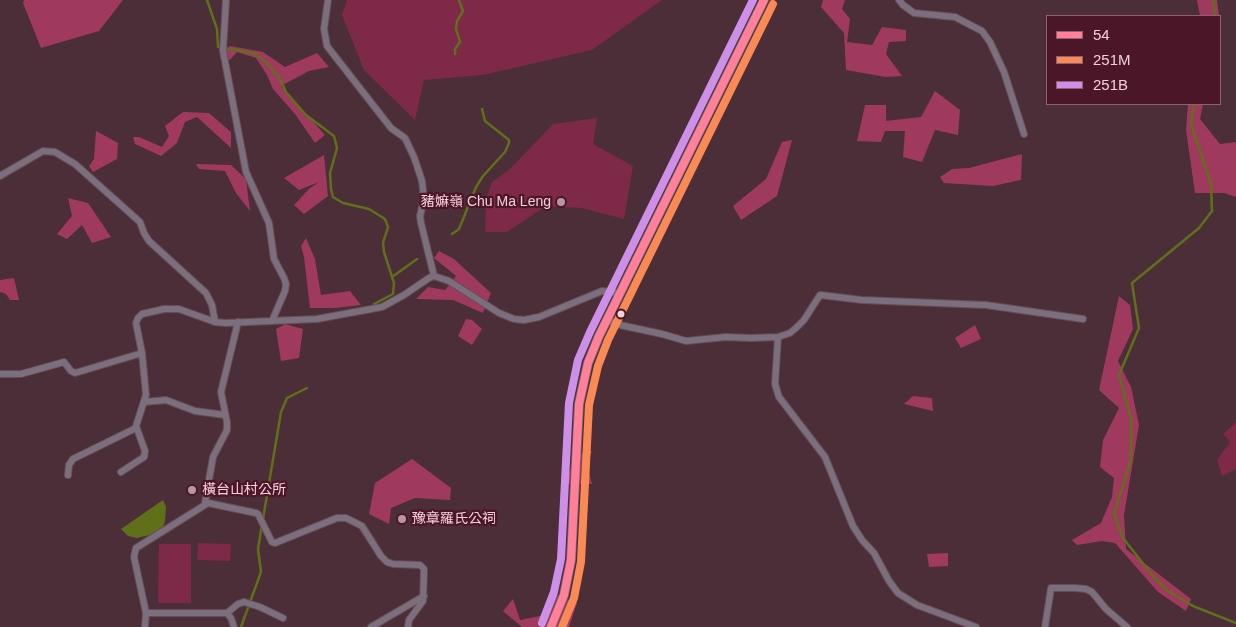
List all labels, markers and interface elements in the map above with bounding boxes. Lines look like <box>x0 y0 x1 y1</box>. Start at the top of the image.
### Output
legend <box>1046 15 1221 105</box>
text: 54 <box>1093 26 1110 43</box>
text: 251M <box>1093 51 1131 68</box>
text: 251B <box>1093 76 1128 93</box>
place label: 豬嫲嶺 Chu Ma Leng <box>421 194 551 210</box>
marker: 豬嫲嶺 Chu Ma Leng <box>555 196 567 208</box>
unlabelled marker <box>616 309 626 319</box>
place label: 橫台山村公所 <box>202 482 286 498</box>
marker: 橫台山村公所 <box>186 484 198 496</box>
place label: 豫章羅氏公祠 <box>412 511 496 527</box>
marker: 豫章羅氏公祠 <box>396 513 408 525</box>

